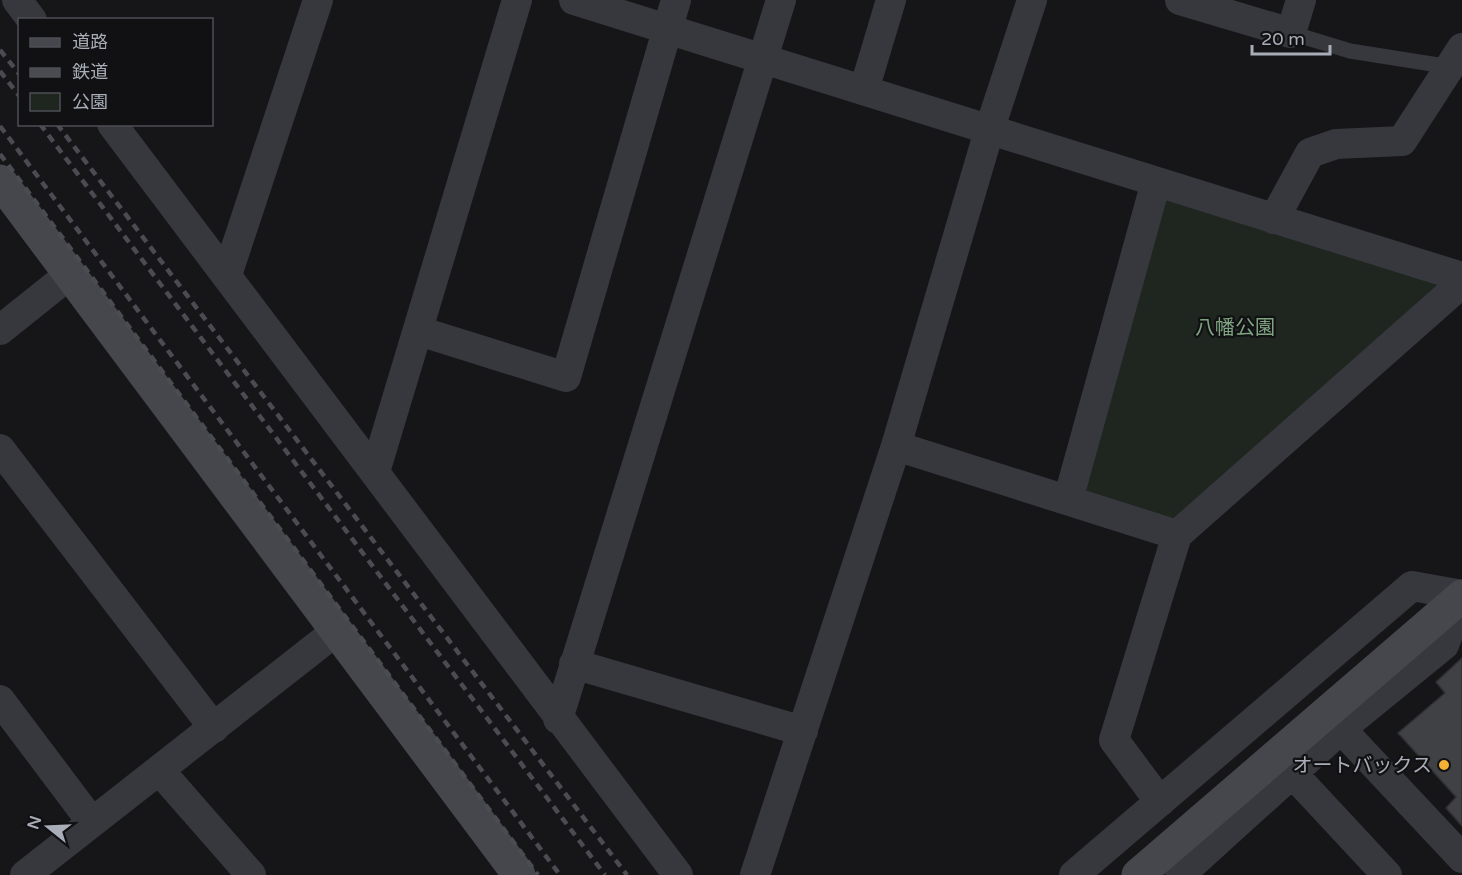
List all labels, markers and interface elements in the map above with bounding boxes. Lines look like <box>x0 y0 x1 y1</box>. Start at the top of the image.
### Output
legend <box>18 18 213 126</box>
scale bar <box>1252 18 1330 56</box>
text: 20 m <box>1261 28 1305 50</box>
text: 道路 <box>72 31 108 53</box>
text: 鉄道 <box>72 61 108 83</box>
text: 公園 <box>72 91 108 113</box>
park label: 八幡公園 <box>1195 316 1275 340</box>
place label: オートバックス <box>1293 754 1432 778</box>
marker: オートバックス <box>1437 758 1451 772</box>
north arrow <box>18 797 78 857</box>
text: N <box>23 813 46 832</box>

